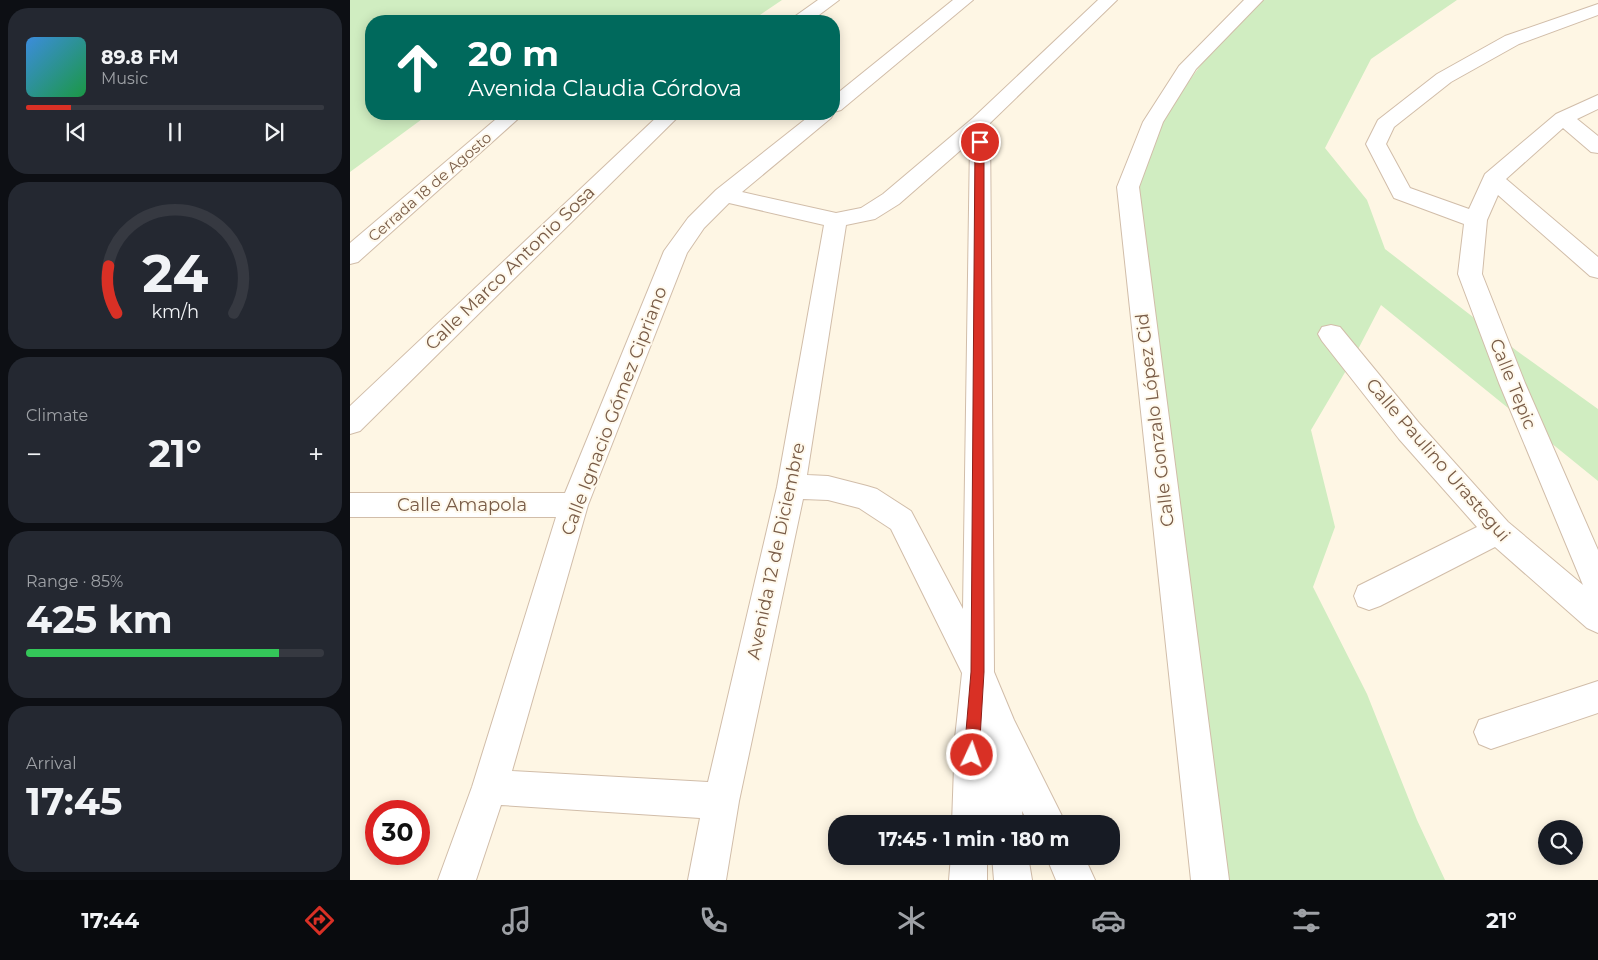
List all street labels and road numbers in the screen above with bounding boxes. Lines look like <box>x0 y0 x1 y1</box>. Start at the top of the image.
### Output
street label: Cerrada 18 de Agosto <box>364 128 495 245</box>
street label: Calle Marco Antonio Sosa <box>421 181 599 355</box>
street label: Calle Ignacio Gómez Cipriano <box>556 283 672 539</box>
street label: Calle Gonzalo López Cid <box>1131 312 1179 528</box>
street label: Calle Tepic <box>1485 335 1541 433</box>
street label: Calle Paulino Urastegui <box>1361 374 1515 546</box>
street label: Avenida 12 de Diciembre <box>742 440 810 661</box>
street label: Calle Amapola <box>397 494 527 516</box>

